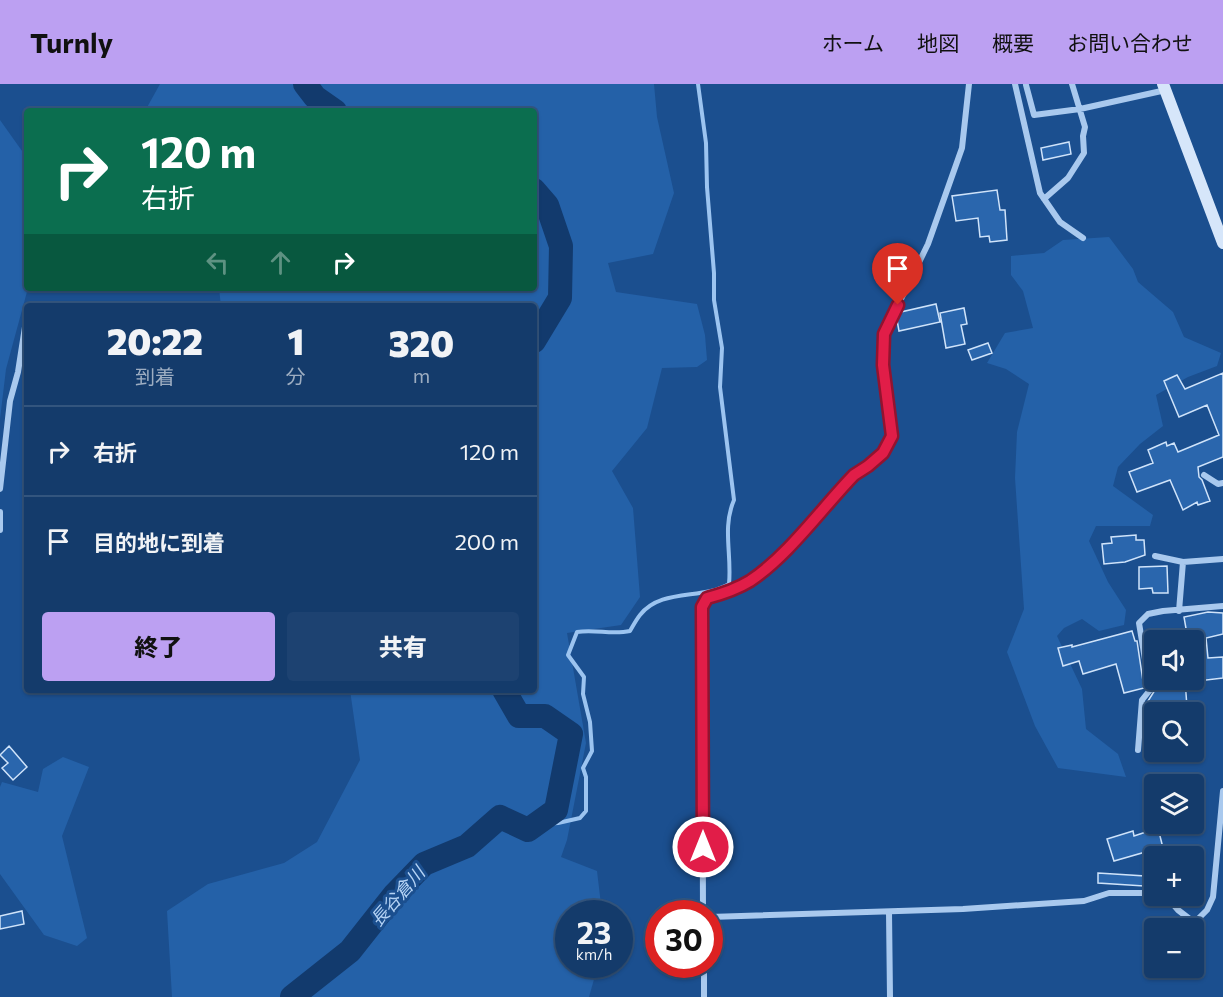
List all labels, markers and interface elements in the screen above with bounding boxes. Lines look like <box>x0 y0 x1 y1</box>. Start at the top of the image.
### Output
text: Turnly <box>30 25 113 59</box>
text: ホーム <box>822 30 884 55</box>
text: 地図 <box>917 30 959 55</box>
text: 概要 <box>992 30 1034 55</box>
text: お問い合わせ <box>1067 30 1193 55</box>
text: 120 m <box>141 125 256 177</box>
icon: right <box>42 132 120 210</box>
text: 右折 <box>141 181 195 214</box>
pin <box>872 243 923 305</box>
icon: left <box>201 246 234 279</box>
icon: ahead <box>264 246 297 279</box>
icon: right <box>327 246 360 279</box>
icon: arrive <box>881 252 914 285</box>
text: 20:22 <box>107 318 203 362</box>
text: 1 <box>287 318 304 362</box>
text: 320 <box>389 320 454 364</box>
text: m <box>413 363 430 387</box>
text: 到着 <box>135 364 175 388</box>
text: 分 <box>286 364 306 388</box>
icon: right <box>42 435 75 468</box>
text: 120 m <box>460 438 519 465</box>
text: 右折 <box>93 439 137 466</box>
icon: arrive <box>42 525 75 558</box>
text: 200 m <box>455 528 519 555</box>
text: 目的地に到着 <box>93 529 225 556</box>
button: 終了 <box>42 612 275 681</box>
button: 共有 <box>287 612 519 681</box>
map controls <box>1144 630 1204 978</box>
button: sound <box>1144 630 1204 690</box>
button: search <box>1144 702 1204 762</box>
button: layers <box>1144 774 1204 834</box>
position arrow <box>671 815 735 879</box>
button: + <box>1144 846 1204 906</box>
water label: 長谷倉川 <box>365 860 430 930</box>
speed limit sign: 30 <box>645 900 723 978</box>
text: 23 <box>577 913 611 950</box>
button: − <box>1144 918 1204 978</box>
text: km/h <box>576 945 612 963</box>

